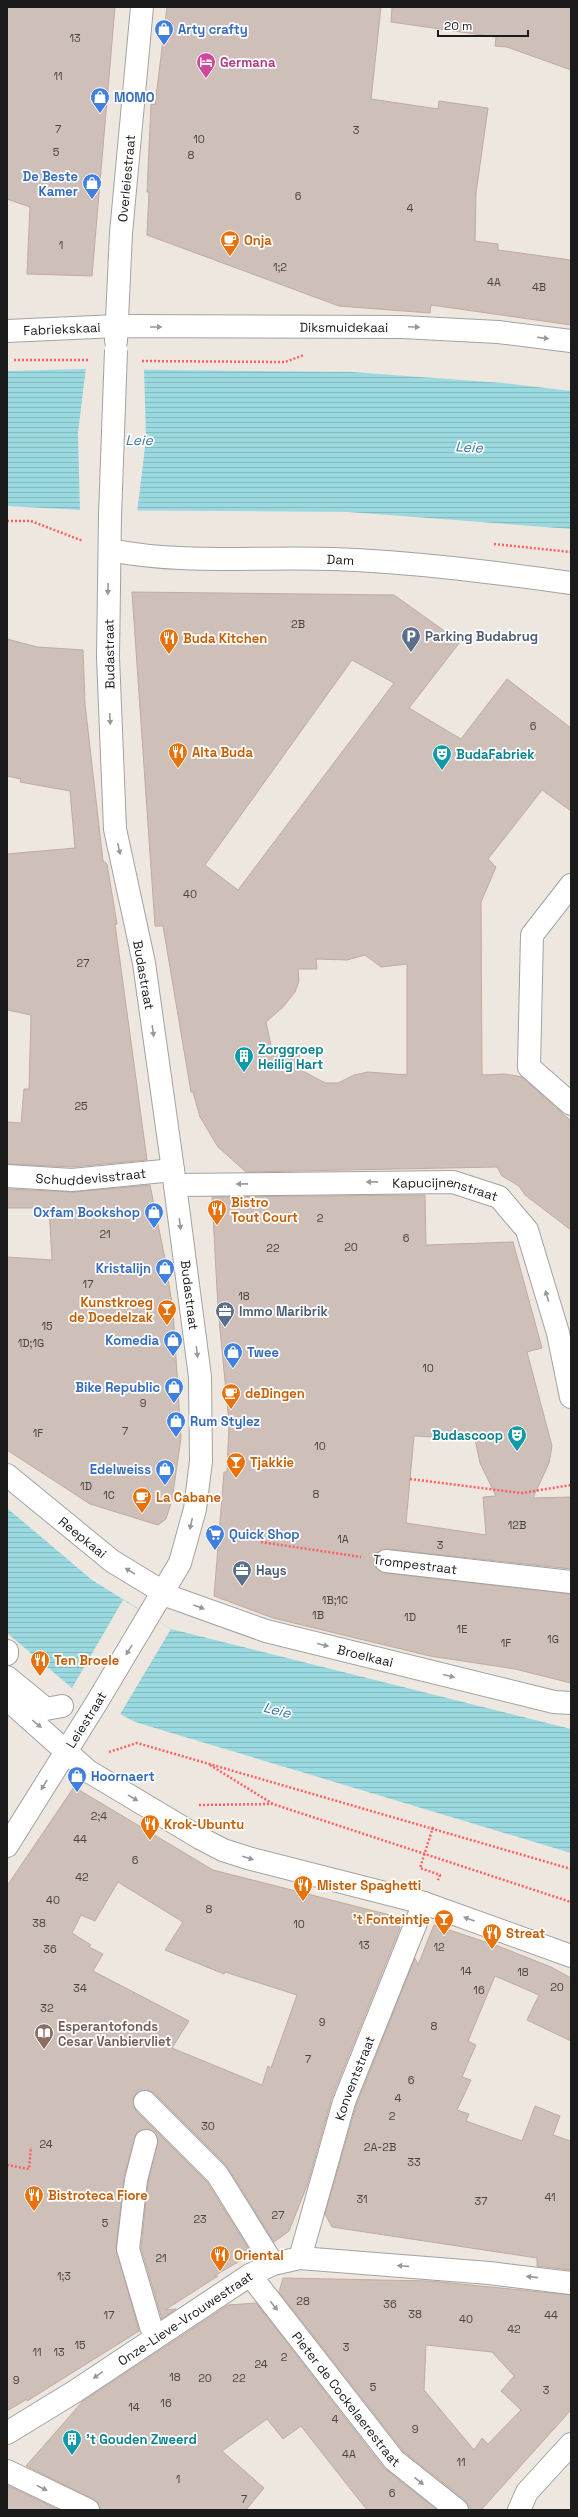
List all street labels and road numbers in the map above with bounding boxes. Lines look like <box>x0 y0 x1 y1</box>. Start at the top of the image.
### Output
street label: Overleiestraat <box>114 134 139 223</box>
street label: Fabriekskaai <box>23 319 101 339</box>
street label: Diksmuidekaai <box>299 319 388 336</box>
street label: Dam <box>326 551 354 569</box>
street label: Budastraat <box>100 619 119 689</box>
street label: Budastraat <box>129 939 158 1011</box>
street label: Schuddevisstraat <box>35 1165 147 1189</box>
street label: Kapucijnenstraat <box>392 1174 500 1205</box>
street label: Budastraat <box>177 1259 202 1331</box>
street label: Reepkaai <box>55 1513 110 1562</box>
street label: Trompestraat <box>372 1551 458 1578</box>
street label: Broelkaai <box>335 1641 395 1671</box>
street label: Leiestraat <box>62 1688 110 1751</box>
street label: Konventstraat <box>331 2033 379 2123</box>
street label: Onze-Lieve-Vrouwestraat <box>115 2267 256 2370</box>
street label: Pieter de Cockelaerestraat <box>288 2328 404 2471</box>

